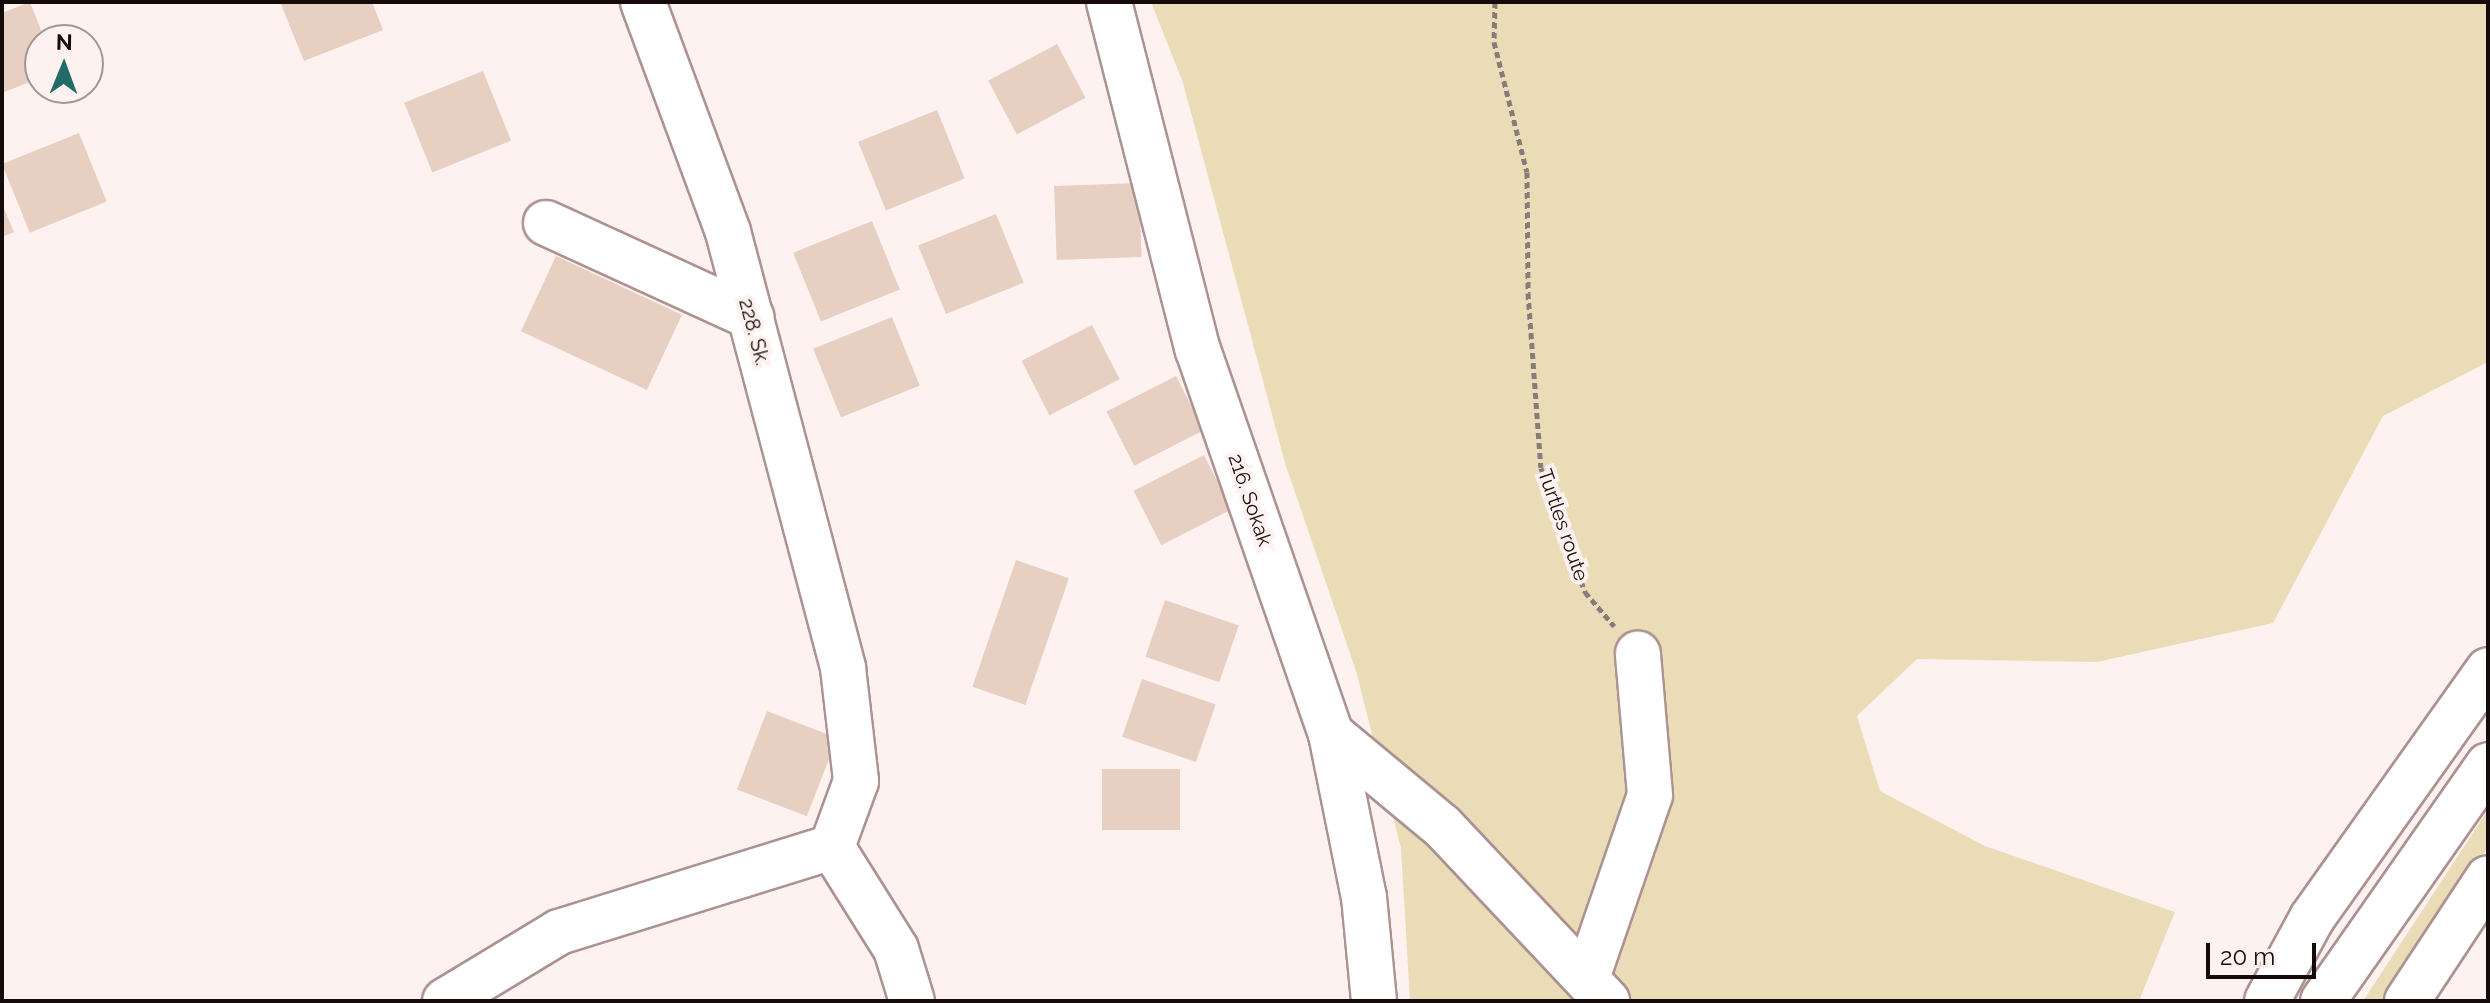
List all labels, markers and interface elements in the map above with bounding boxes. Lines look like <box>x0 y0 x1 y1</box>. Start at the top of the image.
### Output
north arrow <box>24 24 104 104</box>
text: N <box>56 29 73 55</box>
street label: 228. Sk. <box>734 296 774 368</box>
street label: 216. Sokak <box>1223 451 1277 549</box>
street label: Turtles route <box>1533 466 1593 584</box>
scale bar <box>2210 927 2320 977</box>
text: 20 m <box>2220 942 2275 971</box>

